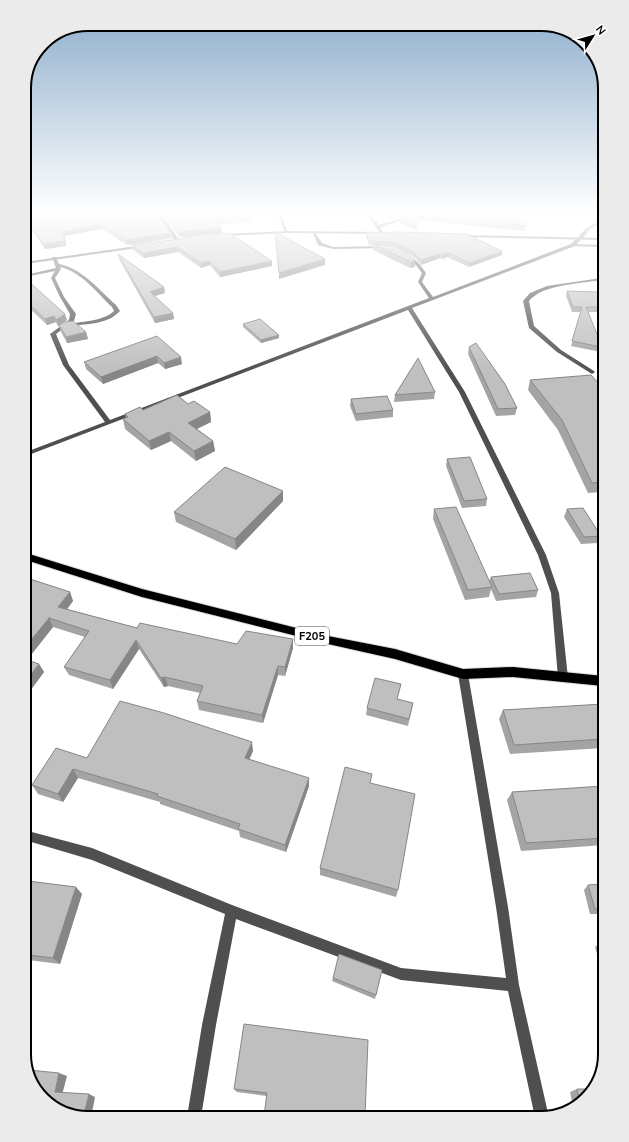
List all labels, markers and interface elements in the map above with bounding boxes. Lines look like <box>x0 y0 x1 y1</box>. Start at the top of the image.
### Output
north arrow <box>573 16 613 56</box>
text: N <box>592 22 609 38</box>
road number: F205 <box>295 627 329 645</box>

